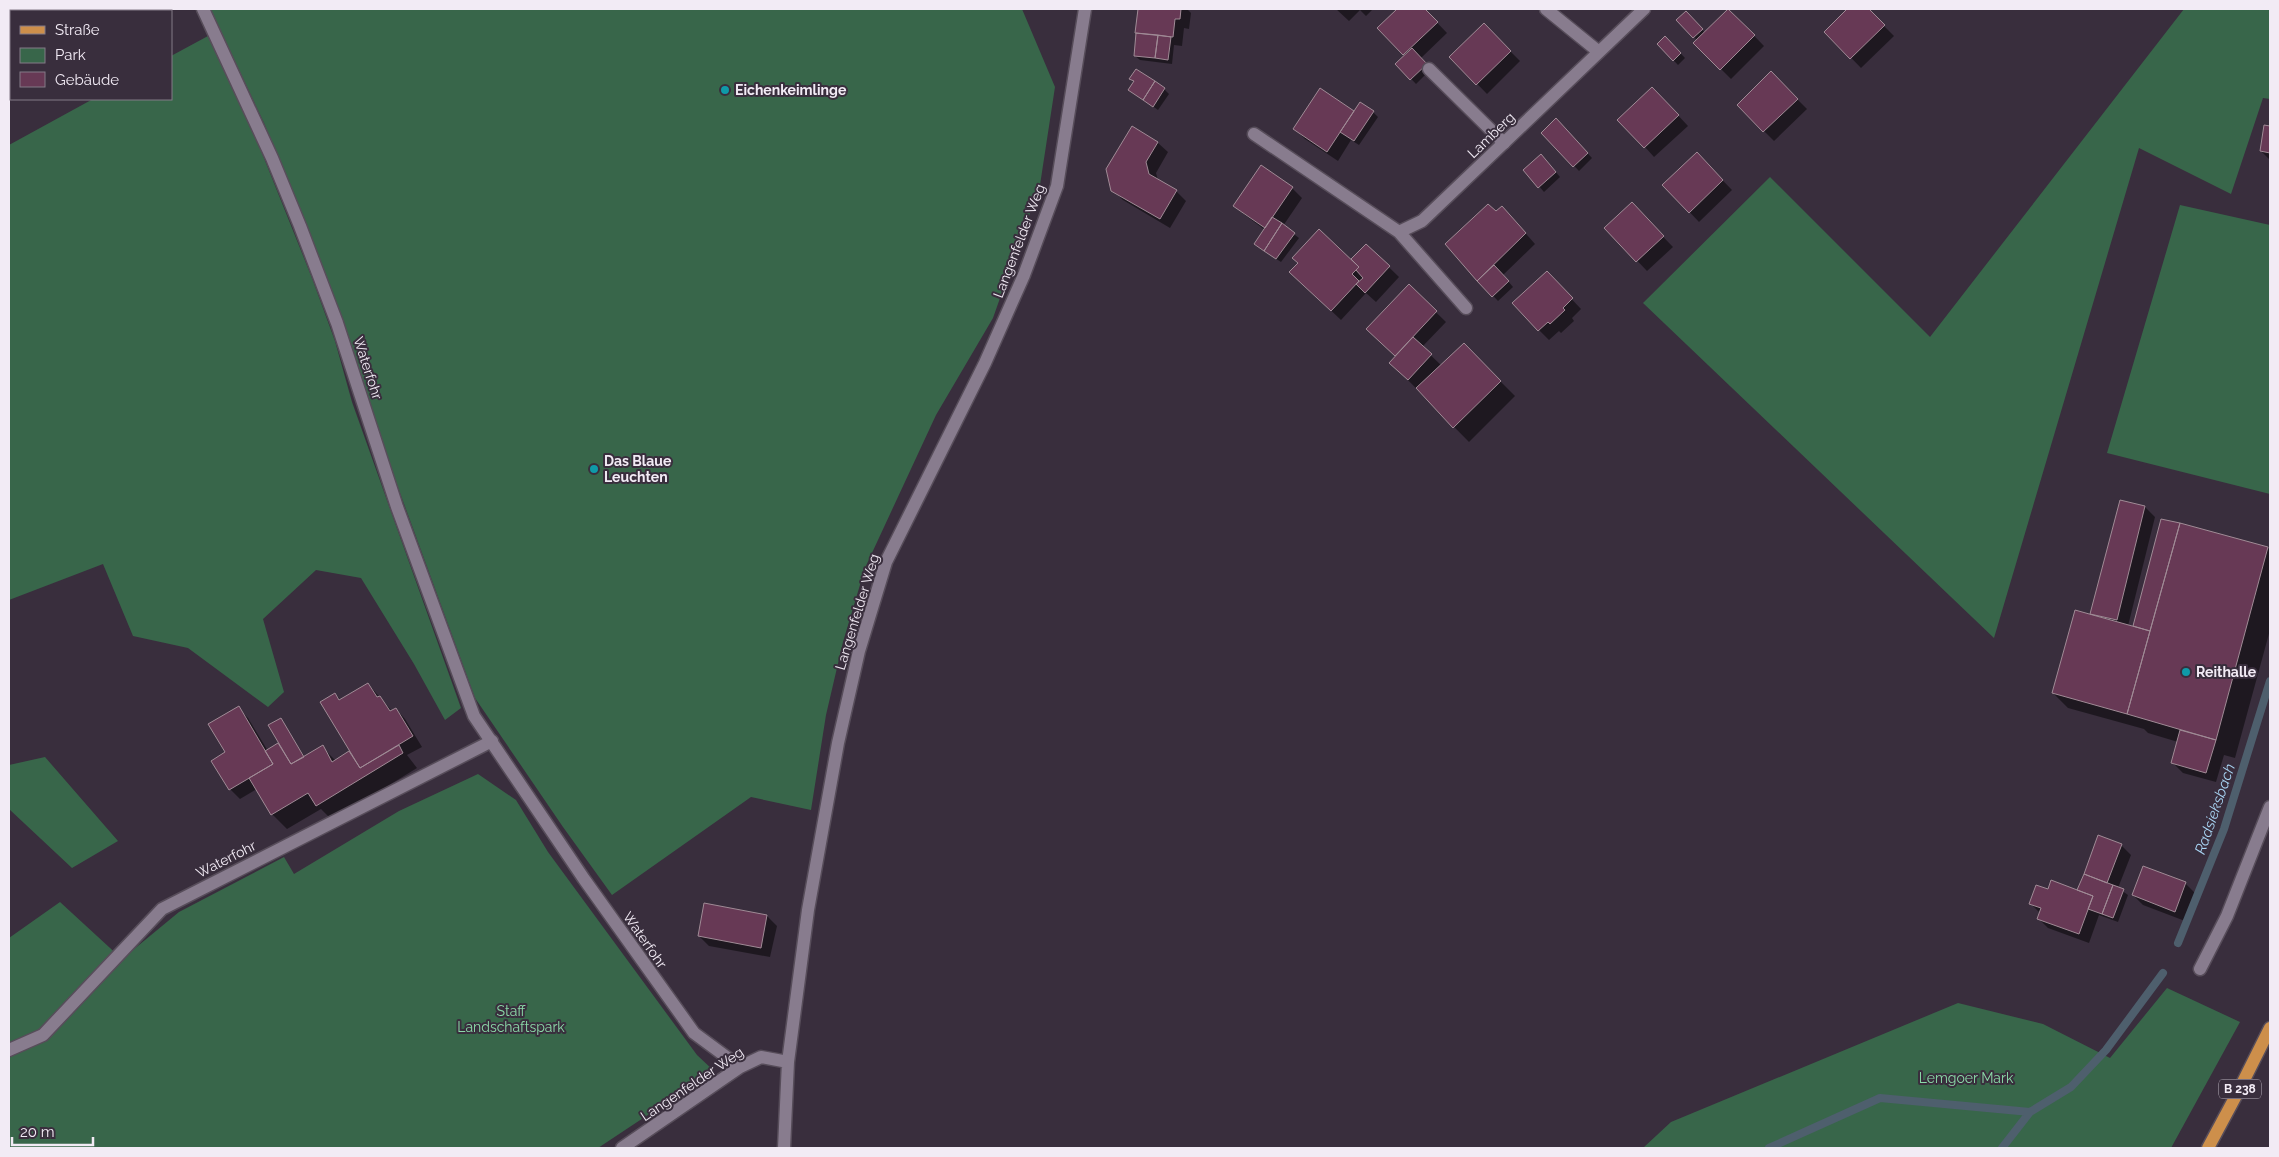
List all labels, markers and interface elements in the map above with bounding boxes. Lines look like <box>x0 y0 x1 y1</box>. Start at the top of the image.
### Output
legend <box>10 10 172 100</box>
text: Straße <box>55 21 100 39</box>
text: Park <box>55 46 86 64</box>
text: Gebäude <box>55 71 119 89</box>
place label: Eichenkeimlinge <box>735 82 847 98</box>
marker: Eichenkeimlinge <box>719 84 731 96</box>
street label: Lamberg <box>1464 109 1518 161</box>
street label: Langenfelder Weg <box>990 182 1048 300</box>
street label: Waterfohr <box>350 335 386 401</box>
place label: Das Blaue Leuchten <box>604 453 672 485</box>
marker: Das Blaue Leuchten <box>588 463 600 475</box>
street label: Langenfelder Weg <box>832 552 882 672</box>
place label: Reithalle <box>2196 664 2257 680</box>
marker: Reithalle <box>2180 666 2192 678</box>
water label: Radsieksbach <box>2191 761 2239 857</box>
street label: Waterfohr <box>193 837 259 881</box>
street label: Waterfohr <box>620 909 670 971</box>
park label: Staff Landschaftspark <box>457 1003 565 1035</box>
street label: Langenfelder Weg <box>638 1044 746 1124</box>
park label: Lemgoer Mark <box>1919 1070 2014 1086</box>
road number: B 238 <box>2219 1080 2261 1098</box>
scale bar <box>12 1114 94 1146</box>
text: 20 m <box>20 1123 55 1141</box>

